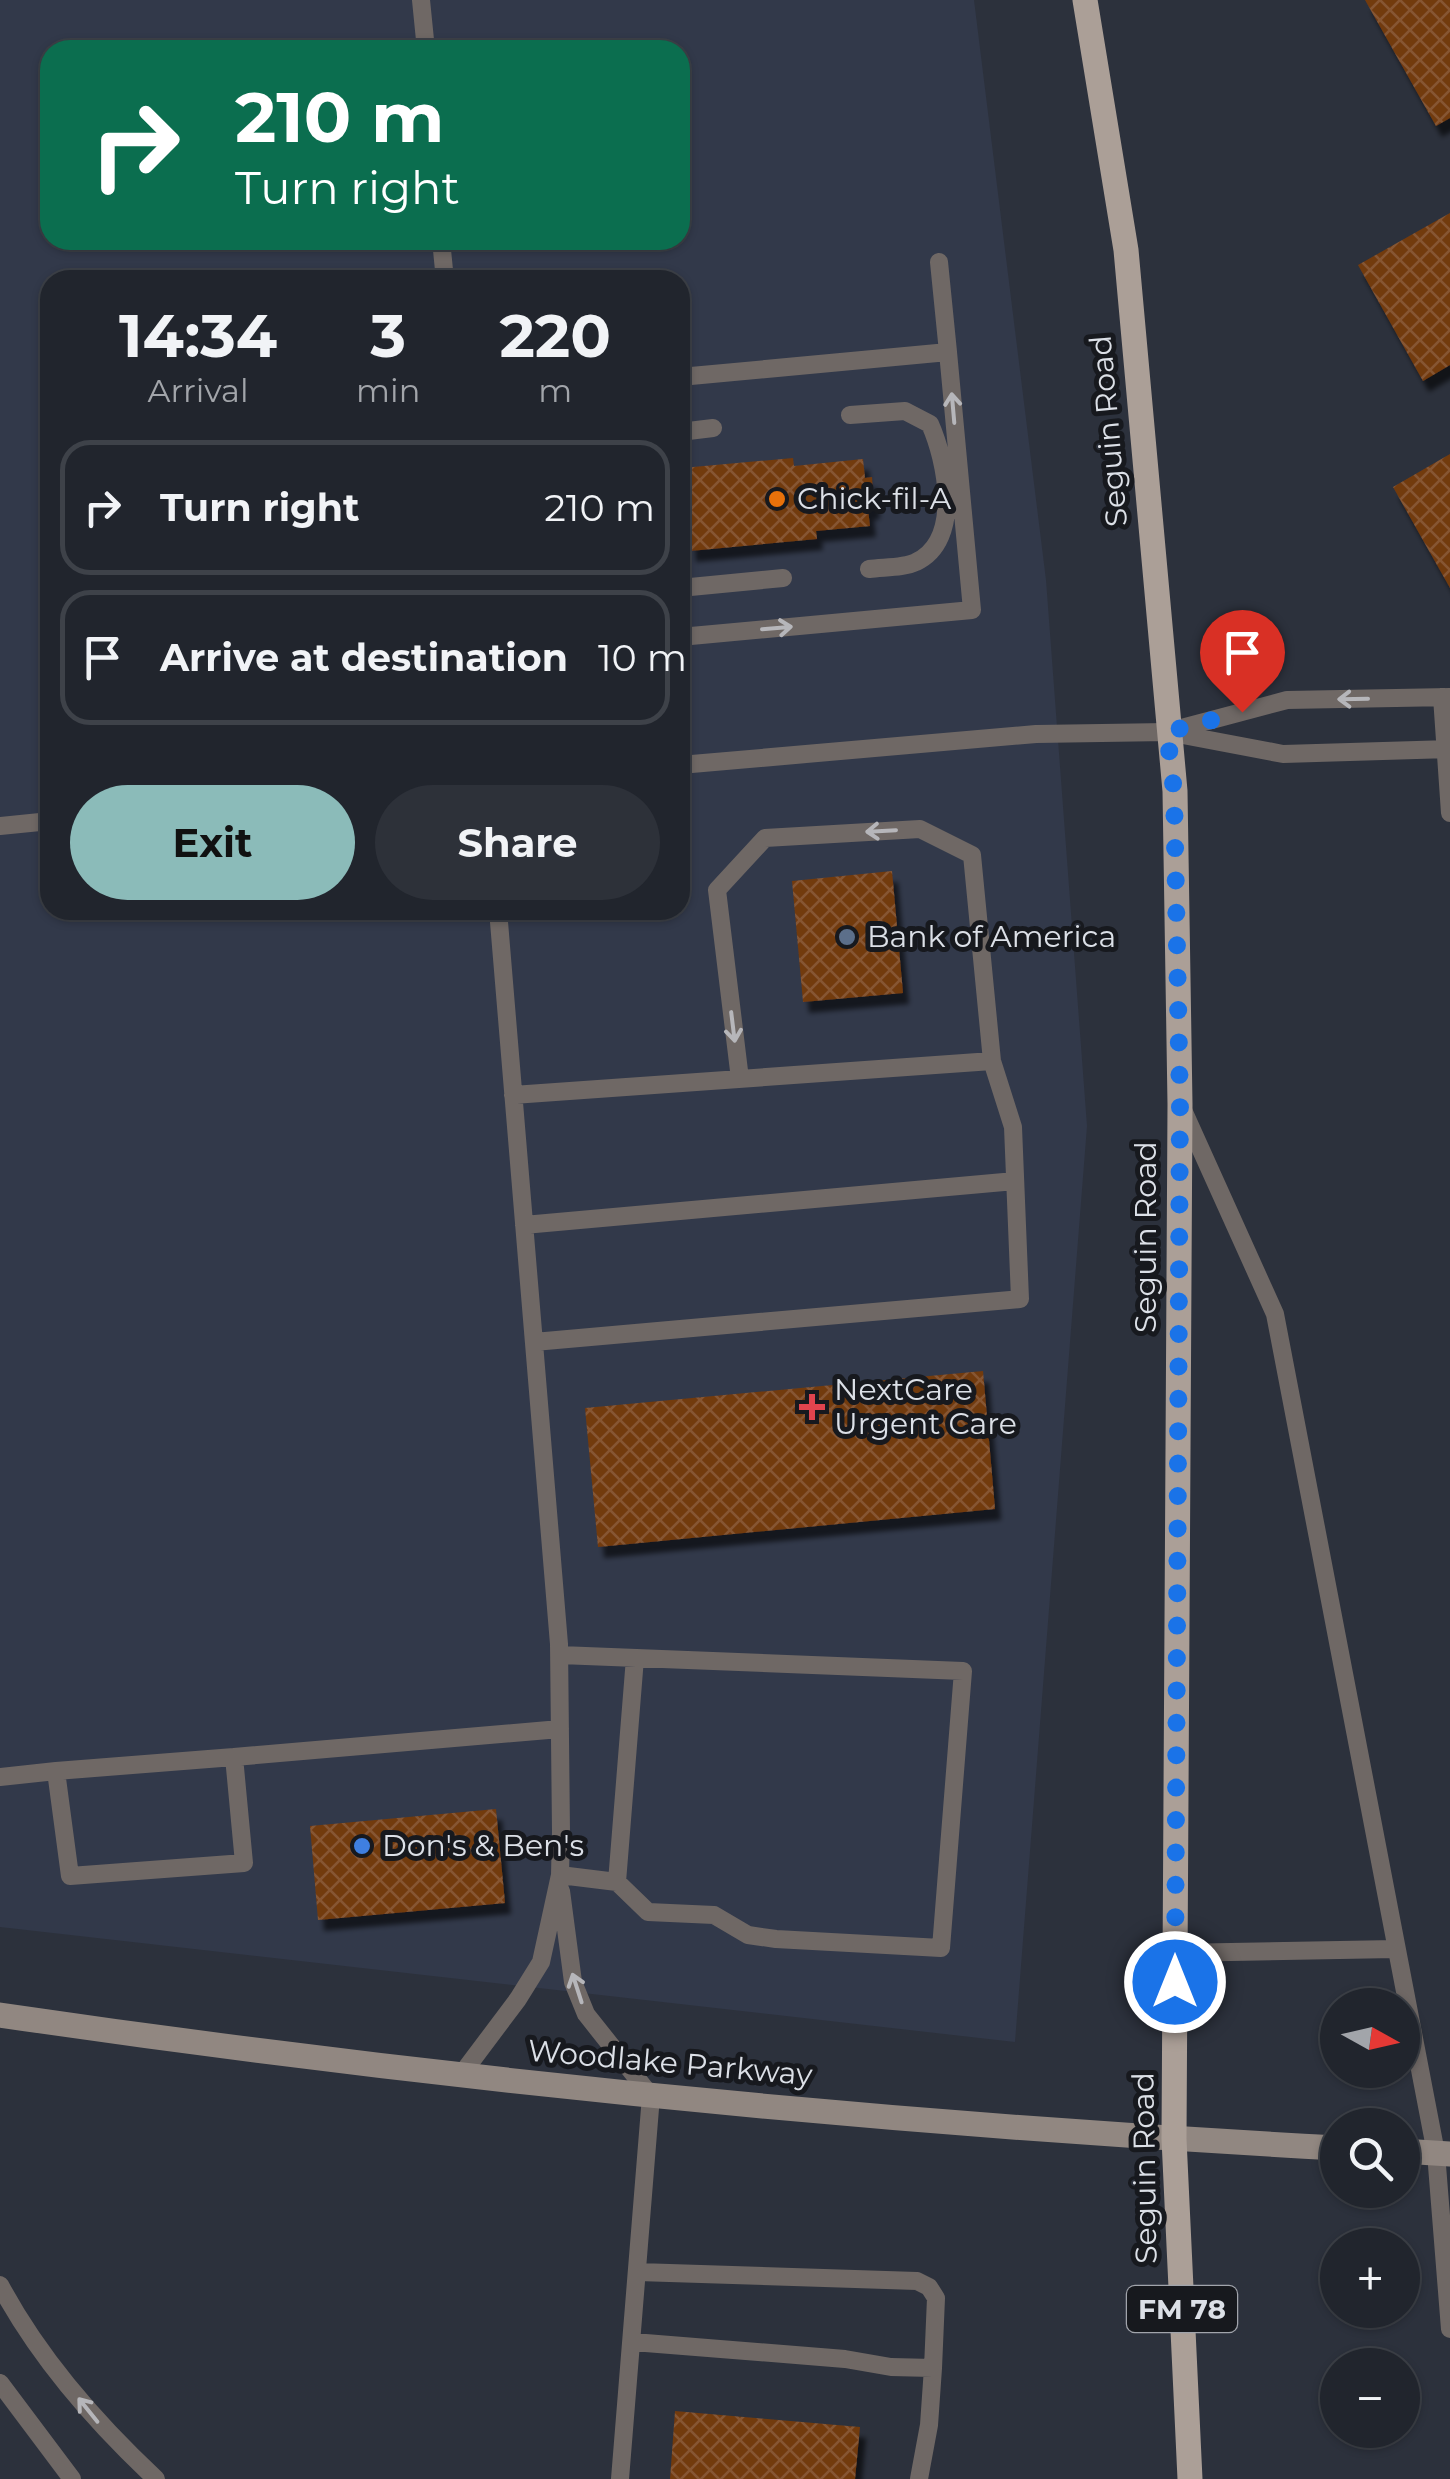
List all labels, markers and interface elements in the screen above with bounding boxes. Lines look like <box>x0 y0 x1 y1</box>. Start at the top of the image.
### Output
text: 210 m <box>235 74 445 160</box>
icon: right <box>70 80 200 210</box>
text: Turn right <box>235 160 460 215</box>
text: 14:34 <box>119 299 277 372</box>
text: 3 <box>370 299 406 372</box>
text: 220 <box>499 299 611 372</box>
street label: Seguin Road <box>1082 334 1135 528</box>
text: Arrival <box>148 371 249 410</box>
text: min <box>356 371 420 410</box>
text: m <box>538 371 572 410</box>
one-way arrow <box>943 392 962 425</box>
icon: right <box>75 480 130 535</box>
place label: Chick-fil-A <box>797 480 952 517</box>
text: Turn right <box>160 484 359 531</box>
text: 210 m <box>544 484 655 531</box>
marker: Chick-fil-A <box>766 488 788 510</box>
pin <box>1200 610 1285 713</box>
one-way arrow <box>760 618 793 637</box>
icon: arrive <box>1215 625 1270 680</box>
icon: arrive <box>75 630 130 685</box>
text: Arrive at destination <box>160 634 568 681</box>
text: 10 m <box>598 634 687 681</box>
one-way arrow <box>1337 690 1370 708</box>
button: Exit <box>70 785 355 900</box>
button: Share <box>375 785 660 900</box>
one-way arrow <box>866 822 898 841</box>
place label: Bank of America <box>867 918 1116 955</box>
marker: Bank of America <box>836 926 858 948</box>
one-way arrow <box>724 1011 743 1043</box>
street label: Seguin Road <box>1127 1141 1164 1333</box>
place label: NextCare Urgent Care <box>834 1371 1017 1442</box>
marker: NextCare Urgent Care <box>799 1394 825 1420</box>
place label: Don's & Ben's <box>382 1827 584 1864</box>
marker: Don's & Ben's <box>351 1835 373 1857</box>
position arrow <box>1123 1930 1227 2034</box>
one-way arrow <box>567 1972 585 2004</box>
north arrow <box>1320 1988 1420 2088</box>
map controls <box>1320 1988 1420 2448</box>
street label: Woodlake Parkway <box>526 2032 815 2093</box>
street label: Seguin Road <box>1124 2072 1165 2264</box>
button: search <box>1320 2108 1420 2208</box>
button: + <box>1320 2228 1420 2328</box>
road number: FM 78 <box>1127 2286 1237 2332</box>
button: − <box>1320 2348 1420 2448</box>
one-way arrow <box>77 2397 99 2423</box>

